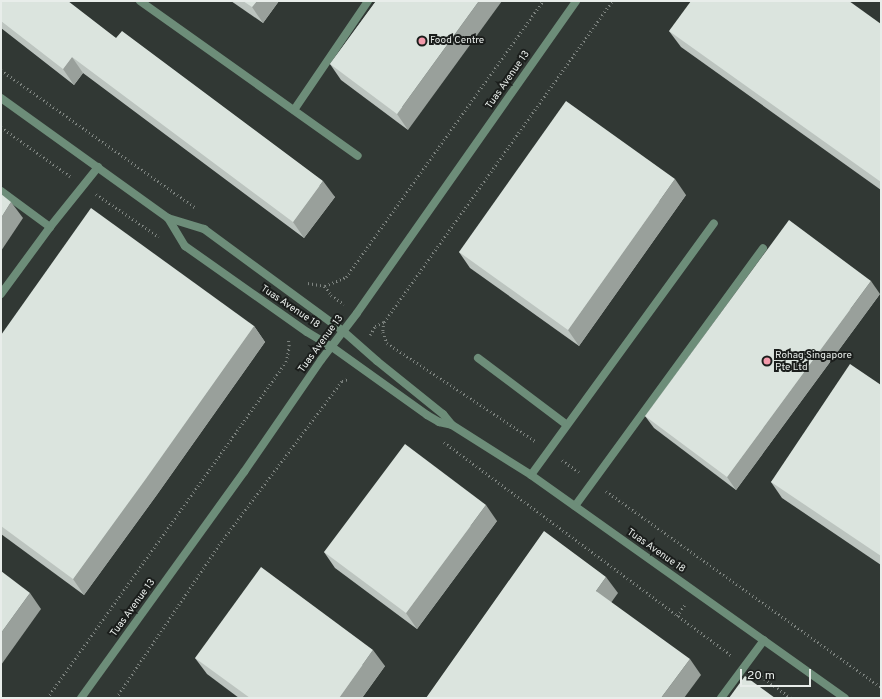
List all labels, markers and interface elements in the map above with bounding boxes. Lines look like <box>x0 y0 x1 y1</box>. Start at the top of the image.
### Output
place label: Food Centre <box>430 35 484 47</box>
marker: Food Centre <box>417 36 427 46</box>
street label: Tuas Avenue 13 <box>483 48 533 112</box>
street label: Tuas Avenue 18 <box>258 283 322 331</box>
street label: Tuas Avenue 13 <box>296 313 346 375</box>
place label: Rohag Singapore Pte Ltd <box>775 349 852 372</box>
marker: Rohag Singapore Pte Ltd <box>762 356 772 366</box>
street label: Tuas Avenue 18 <box>624 526 688 576</box>
street label: Tuas Avenue 13 <box>108 577 158 639</box>
scale bar <box>742 661 813 687</box>
text: 20 m <box>747 668 775 684</box>

